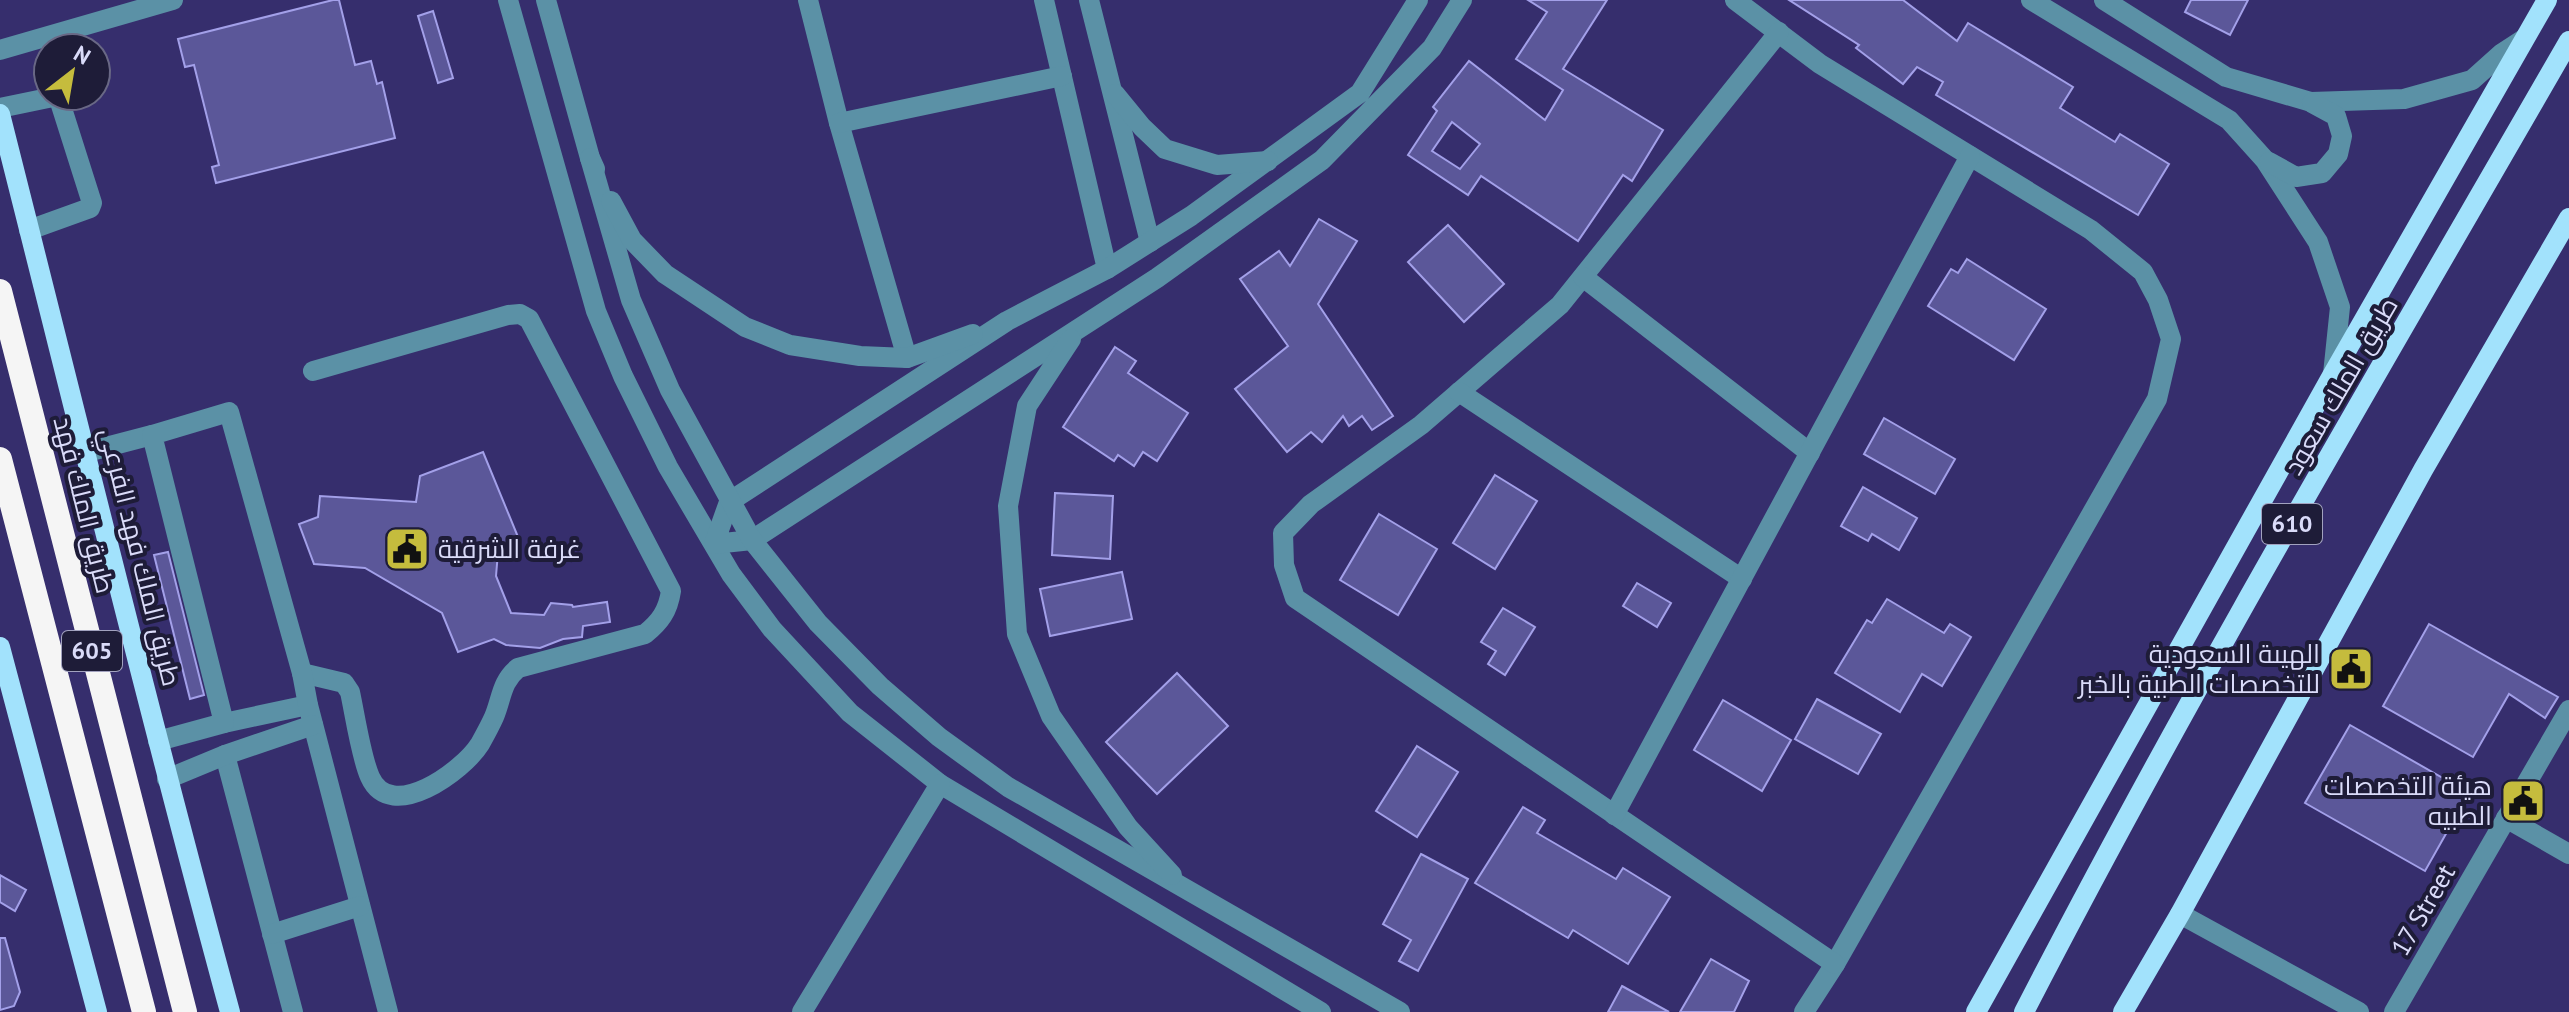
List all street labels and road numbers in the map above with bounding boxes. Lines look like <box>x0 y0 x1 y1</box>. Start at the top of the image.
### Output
street label: طريق الملك سعود <box>2276 291 2405 481</box>
street label: طريق الملك فهد <box>47 413 122 597</box>
street label: طريق الملك فهد الفرعي <box>88 424 189 691</box>
road number: 610 <box>2262 504 2322 544</box>
road number: 605 <box>62 631 122 671</box>
street label: 17 Street <box>2383 858 2462 961</box>

